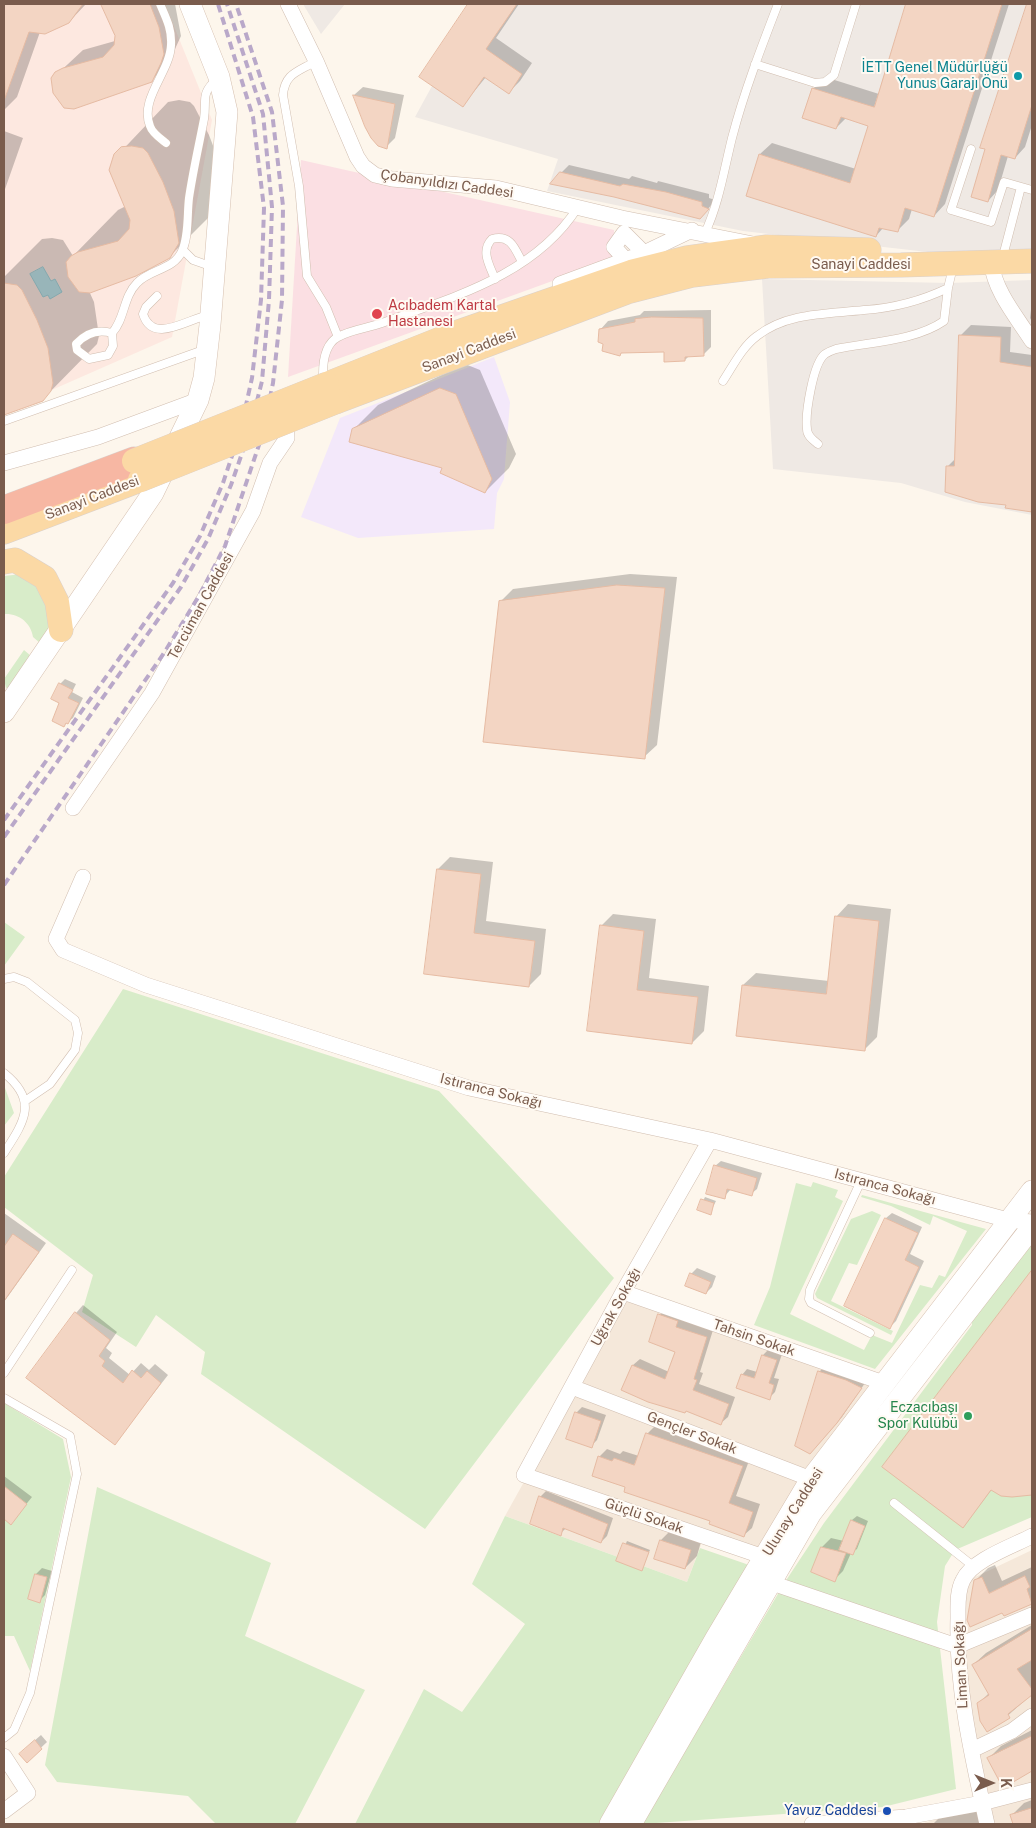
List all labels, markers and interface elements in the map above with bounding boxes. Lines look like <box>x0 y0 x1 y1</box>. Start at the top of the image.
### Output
place label: İETT Genel Müdürlüğü Yunus Garajı Önü <box>862 60 1008 92</box>
marker: İETT Genel Müdürlüğü Yunus Garajı Önü <box>1012 70 1024 82</box>
street label: Çobanyıldızı Caddesi <box>379 166 515 202</box>
street label: Sanayi Caddesi <box>811 257 911 273</box>
place label: Acıbadem Kartal Hastanesi <box>388 298 496 331</box>
marker: Acıbadem Kartal Hastanesi <box>370 307 384 321</box>
street label: Sanayi Caddesi <box>420 325 518 377</box>
street label: Sanayi Caddesi <box>43 472 141 524</box>
street label: Tercüman Caddesi <box>165 549 237 663</box>
street label: Istıranca Sokağı <box>438 1070 544 1112</box>
street label: Istıranca Sokağı <box>832 1165 938 1209</box>
street label: Uğrak Sokağı <box>588 1265 644 1349</box>
street label: Tahsin Sokak <box>711 1316 797 1360</box>
place label: Eczacıbaşı Spor Kulübü <box>877 1400 958 1432</box>
street label: Gençler Sokak <box>645 1408 739 1458</box>
marker: Eczacıbaşı Spor Kulübü <box>962 1410 974 1422</box>
street label: Ulunay Caddesi <box>759 1465 827 1559</box>
street label: Güçlü Sokak <box>602 1495 686 1537</box>
street label: Liman Sokağı <box>950 1621 972 1709</box>
north arrow <box>966 1758 1016 1808</box>
text: K <box>998 1778 1014 1788</box>
place label: Yavuz Caddesi̇ <box>784 1803 877 1819</box>
marker: Yavuz Caddesi̇ <box>881 1805 893 1817</box>

